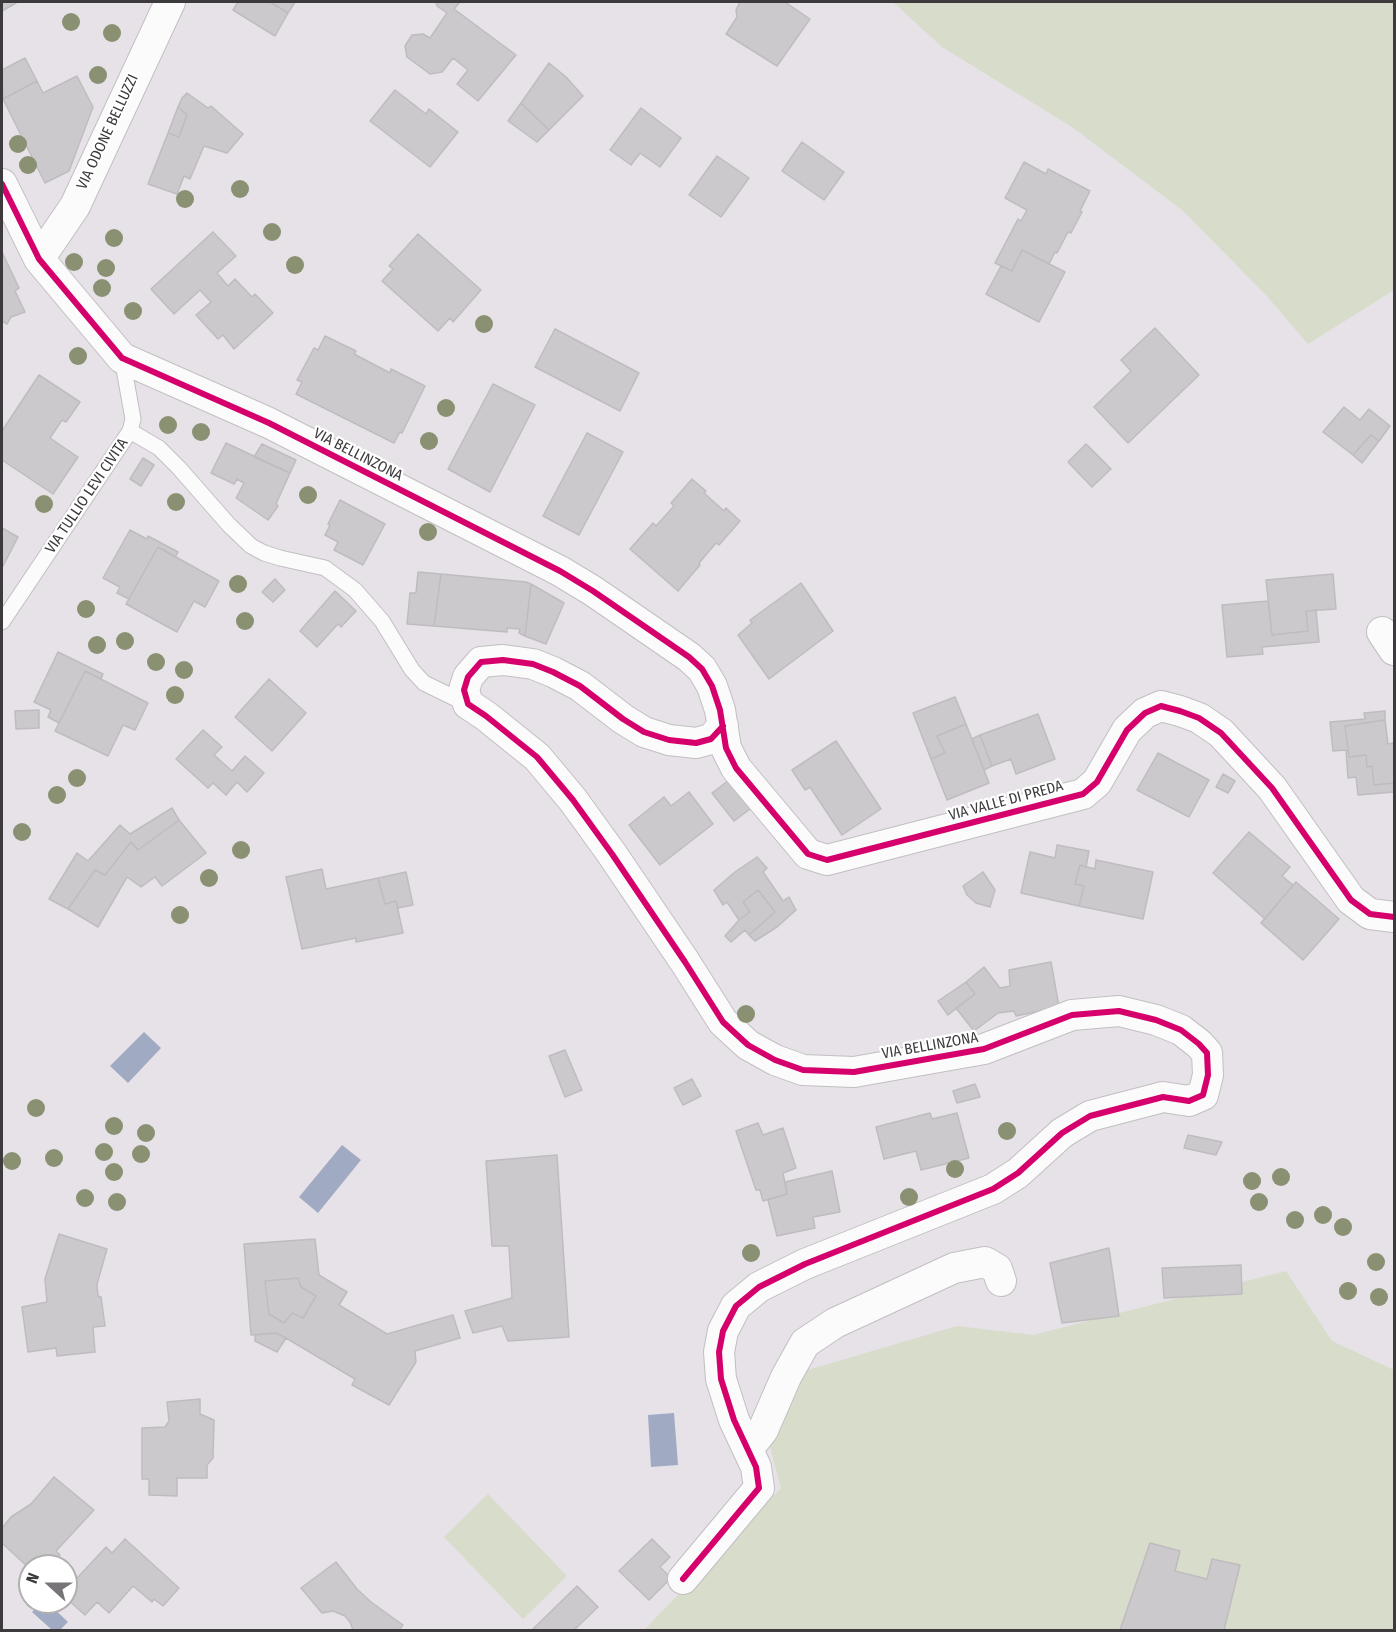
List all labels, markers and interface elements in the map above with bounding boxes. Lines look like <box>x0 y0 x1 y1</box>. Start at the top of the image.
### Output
street label: VIA ODONE BELLUZZI <box>73 72 143 192</box>
street label: VIA BELLINZONA <box>310 425 406 485</box>
street label: VIA TULLIO LEVI CIVITA <box>42 435 132 557</box>
street label: VIA VALLE DI PREDA <box>947 777 1065 825</box>
street label: VIA BELLINZONA <box>880 1029 980 1063</box>
north arrow <box>18 1554 78 1614</box>
text: N <box>22 1570 43 1586</box>

